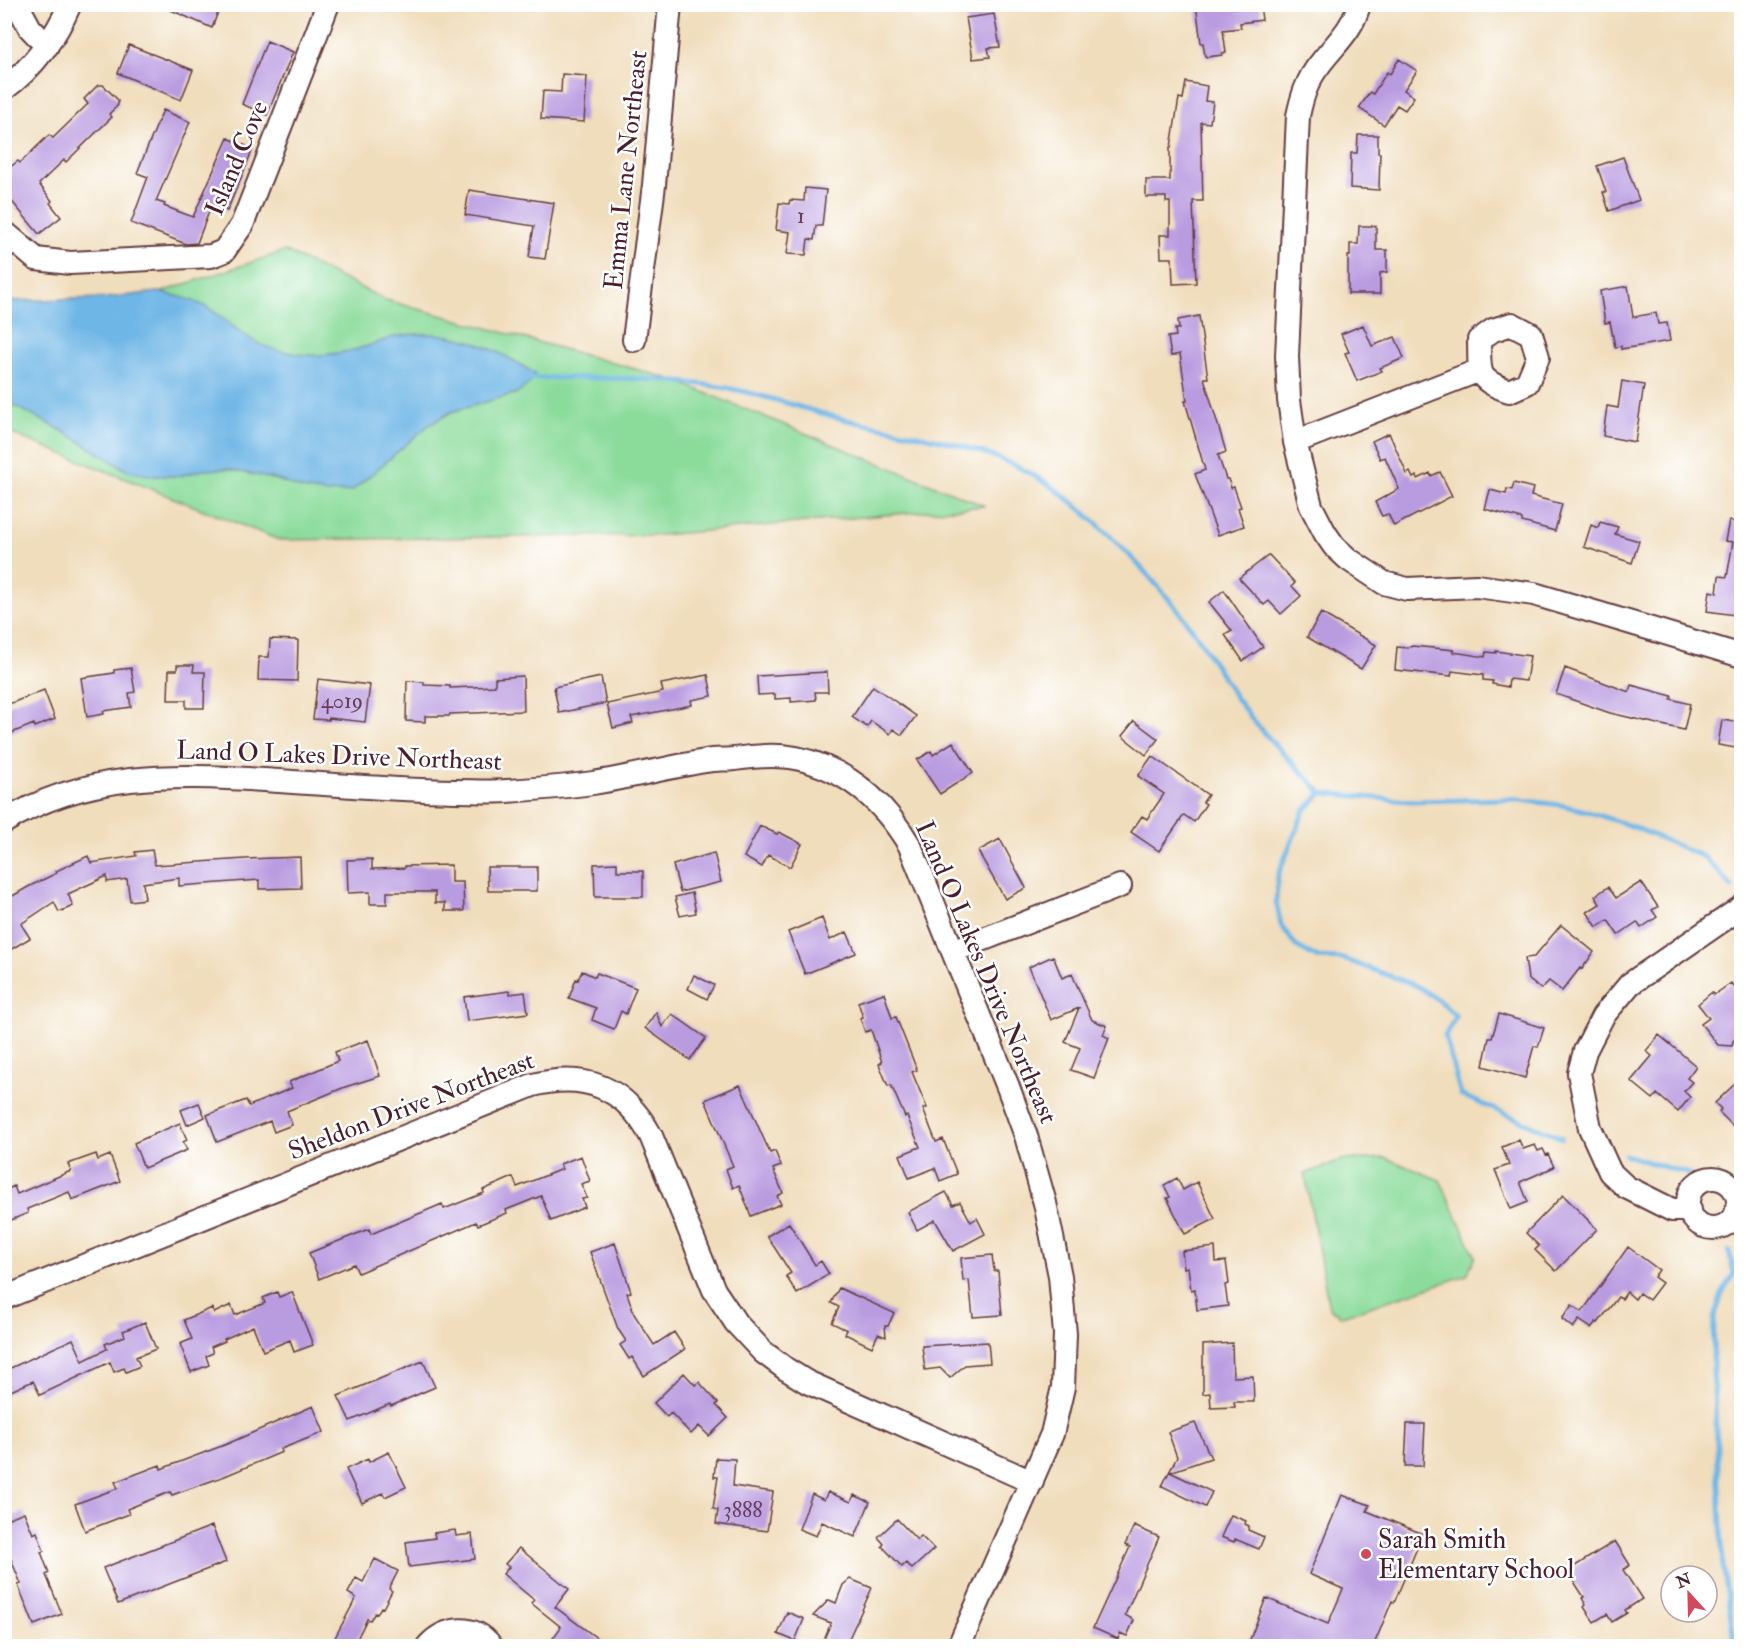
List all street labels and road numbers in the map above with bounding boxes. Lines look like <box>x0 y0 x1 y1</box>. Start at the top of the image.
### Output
street label: Emma Lane Northeast <box>598 49 654 291</box>
street label: Island Cove <box>198 96 275 221</box>
street label: Land O Lakes Drive Northeast <box>176 734 502 778</box>
street label: Land O Lakes Drive Northeast <box>908 816 1064 1128</box>
street label: Sheldon Drive Northeast <box>284 1044 539 1168</box>

